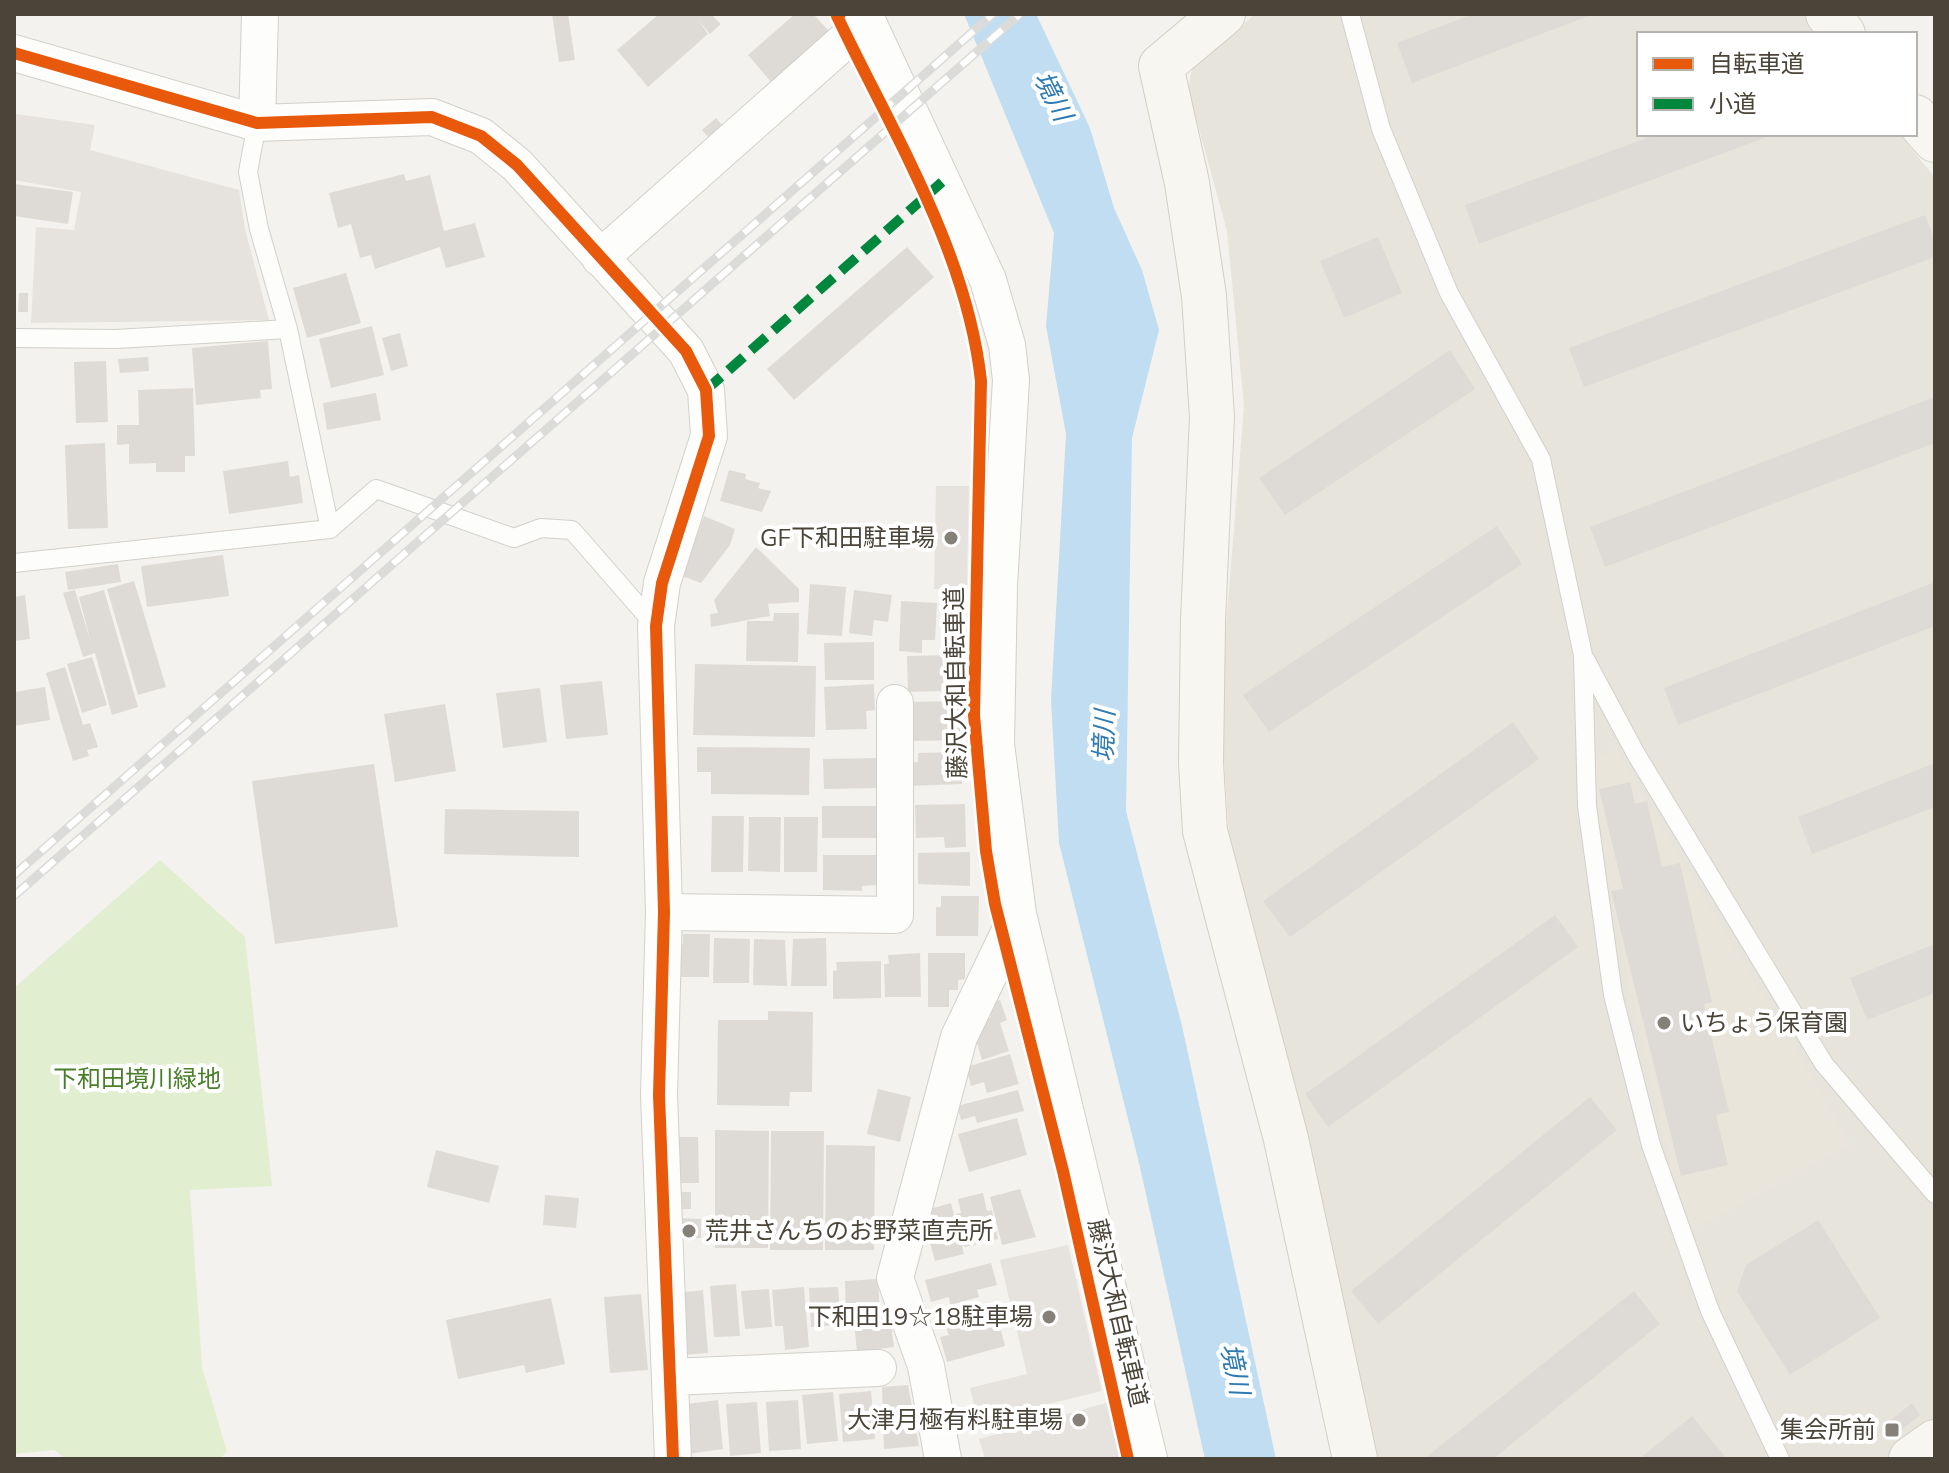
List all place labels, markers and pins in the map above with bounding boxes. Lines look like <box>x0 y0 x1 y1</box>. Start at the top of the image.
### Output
place label: GF下和田駐車場 <box>760 522 935 552</box>
marker: GF下和田駐車場 <box>942 529 960 547</box>
place label: いちょう保育園 <box>1680 1007 1848 1037</box>
marker: いちょう保育園 <box>1655 1014 1673 1032</box>
place label: 荒井さんちのお野菜直売所 <box>705 1215 993 1245</box>
marker: 荒井さんちのお野菜直売所 <box>680 1222 698 1240</box>
place label: 下和田19☆18駐車場 <box>807 1301 1033 1331</box>
marker: 下和田19☆18駐車場 <box>1040 1308 1058 1326</box>
place label: 大津月極有料駐車場 <box>847 1404 1063 1434</box>
marker: 大津月極有料駐車場 <box>1070 1411 1088 1429</box>
place label: 集会所前 <box>1780 1414 1876 1444</box>
marker: 集会所前 <box>1883 1421 1901 1439</box>

